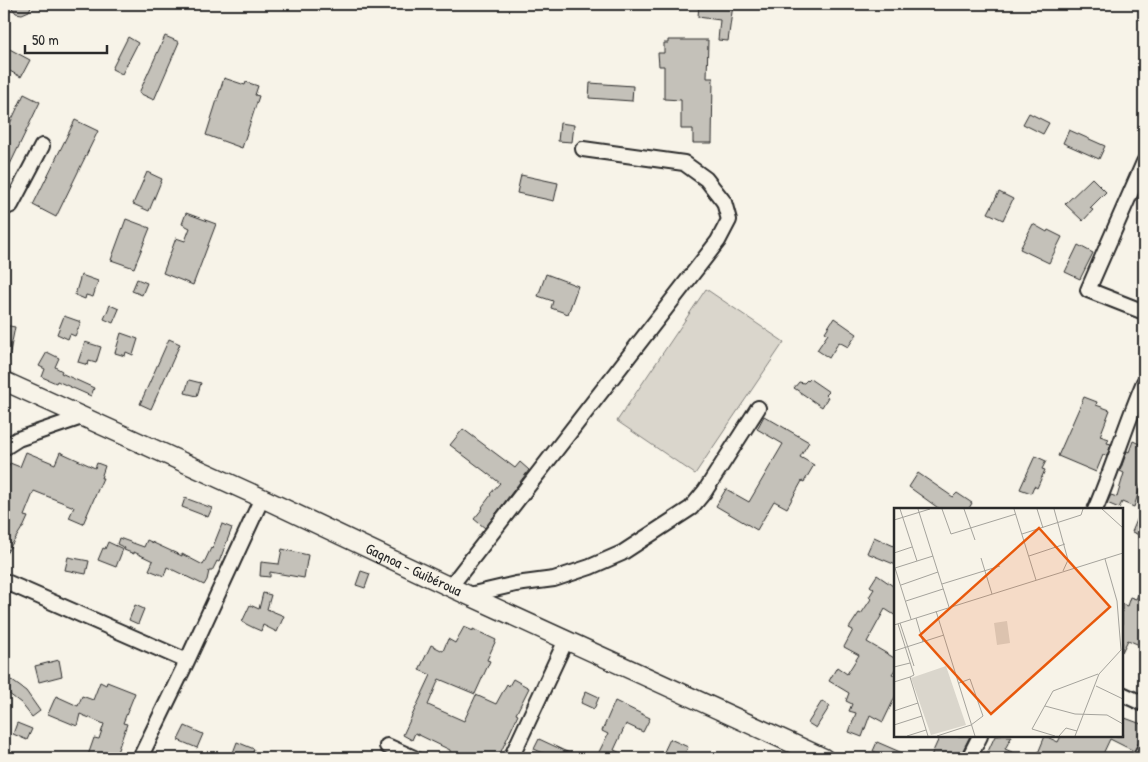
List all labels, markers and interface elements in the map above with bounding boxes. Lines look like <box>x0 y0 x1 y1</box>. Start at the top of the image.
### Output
scale bar <box>25 22 108 54</box>
text: 50 m <box>32 29 59 50</box>
inset map <box>894 508 1123 737</box>
street label: Gagnoa - Guibéroua <box>362 538 465 601</box>

